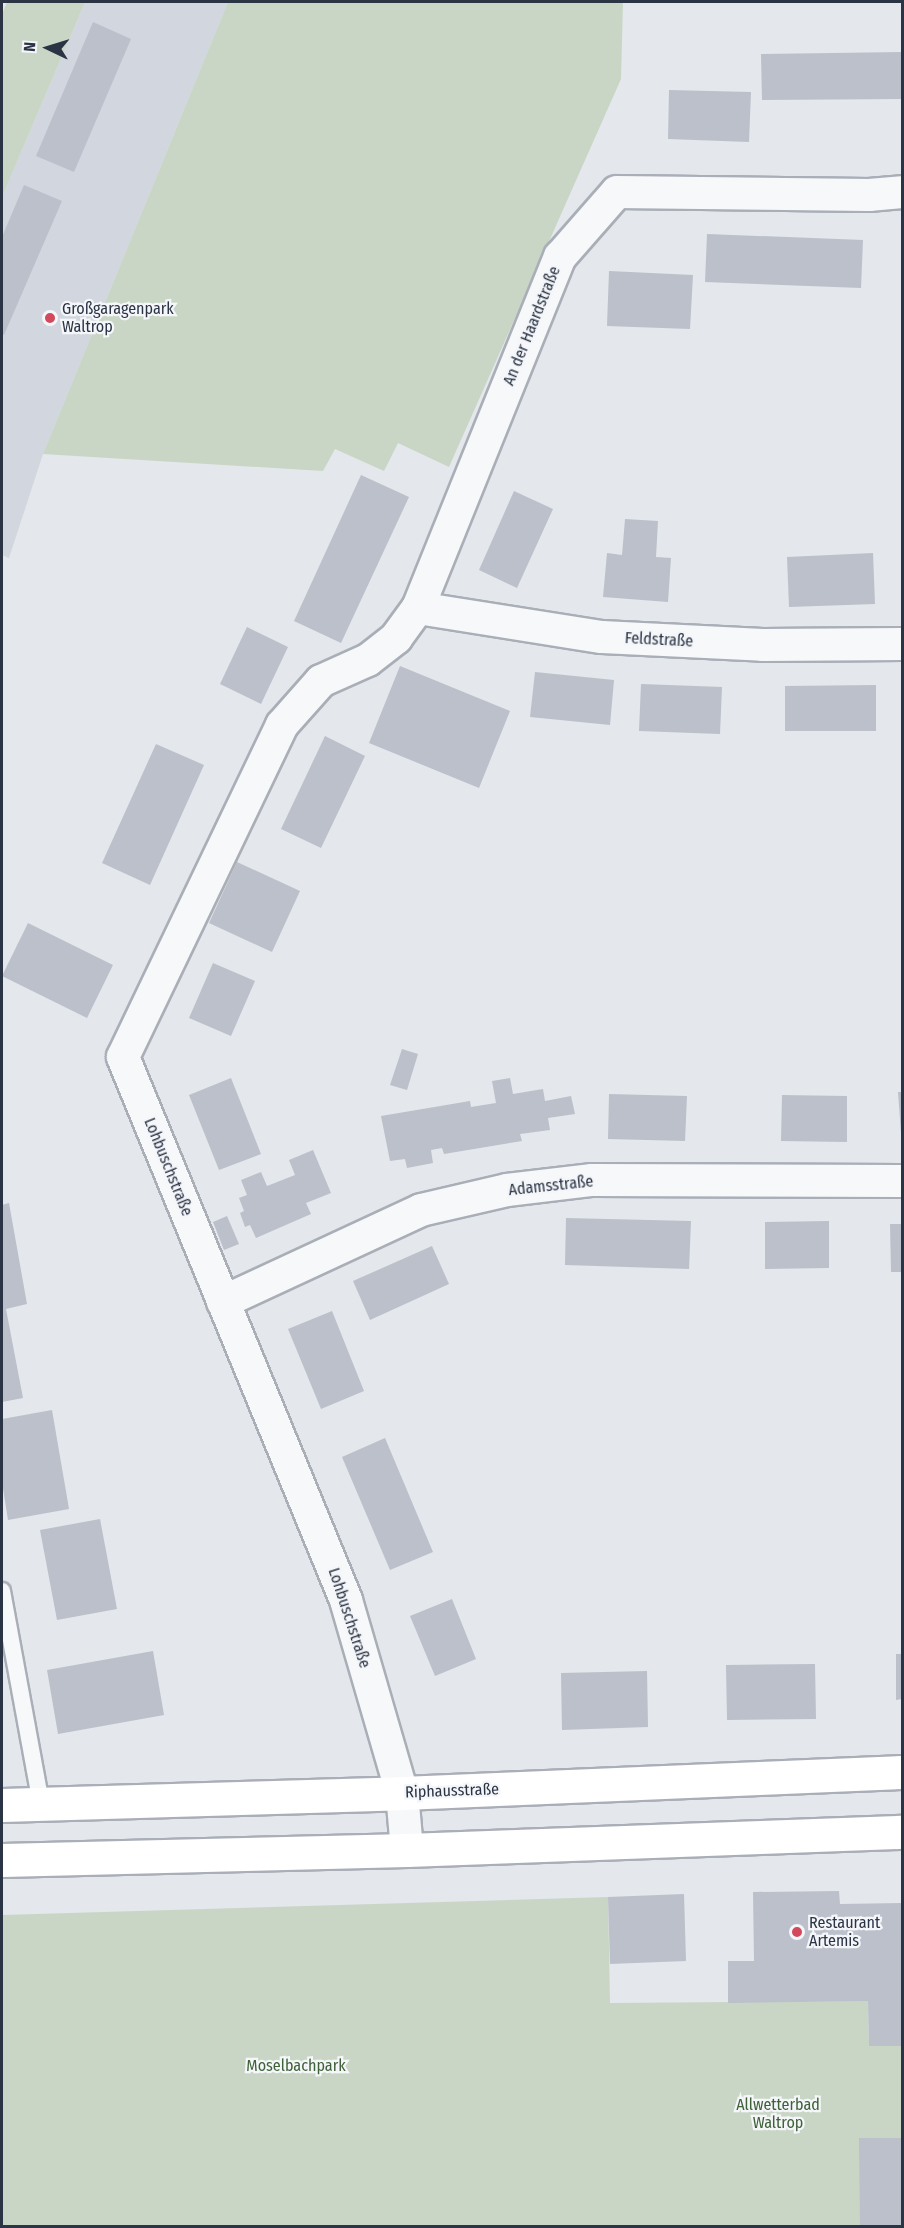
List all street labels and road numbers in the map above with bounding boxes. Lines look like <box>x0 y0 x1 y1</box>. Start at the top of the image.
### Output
street label: An der Haardstraße <box>499 264 565 388</box>
street label: Feldstraße <box>624 629 694 651</box>
street label: Lohbuschstraße <box>140 1115 196 1219</box>
street label: Adamsstraße <box>508 1172 594 1200</box>
street label: Lohbuschstraße <box>324 1566 374 1670</box>
street label: Riphausstraße <box>405 1780 499 1802</box>

